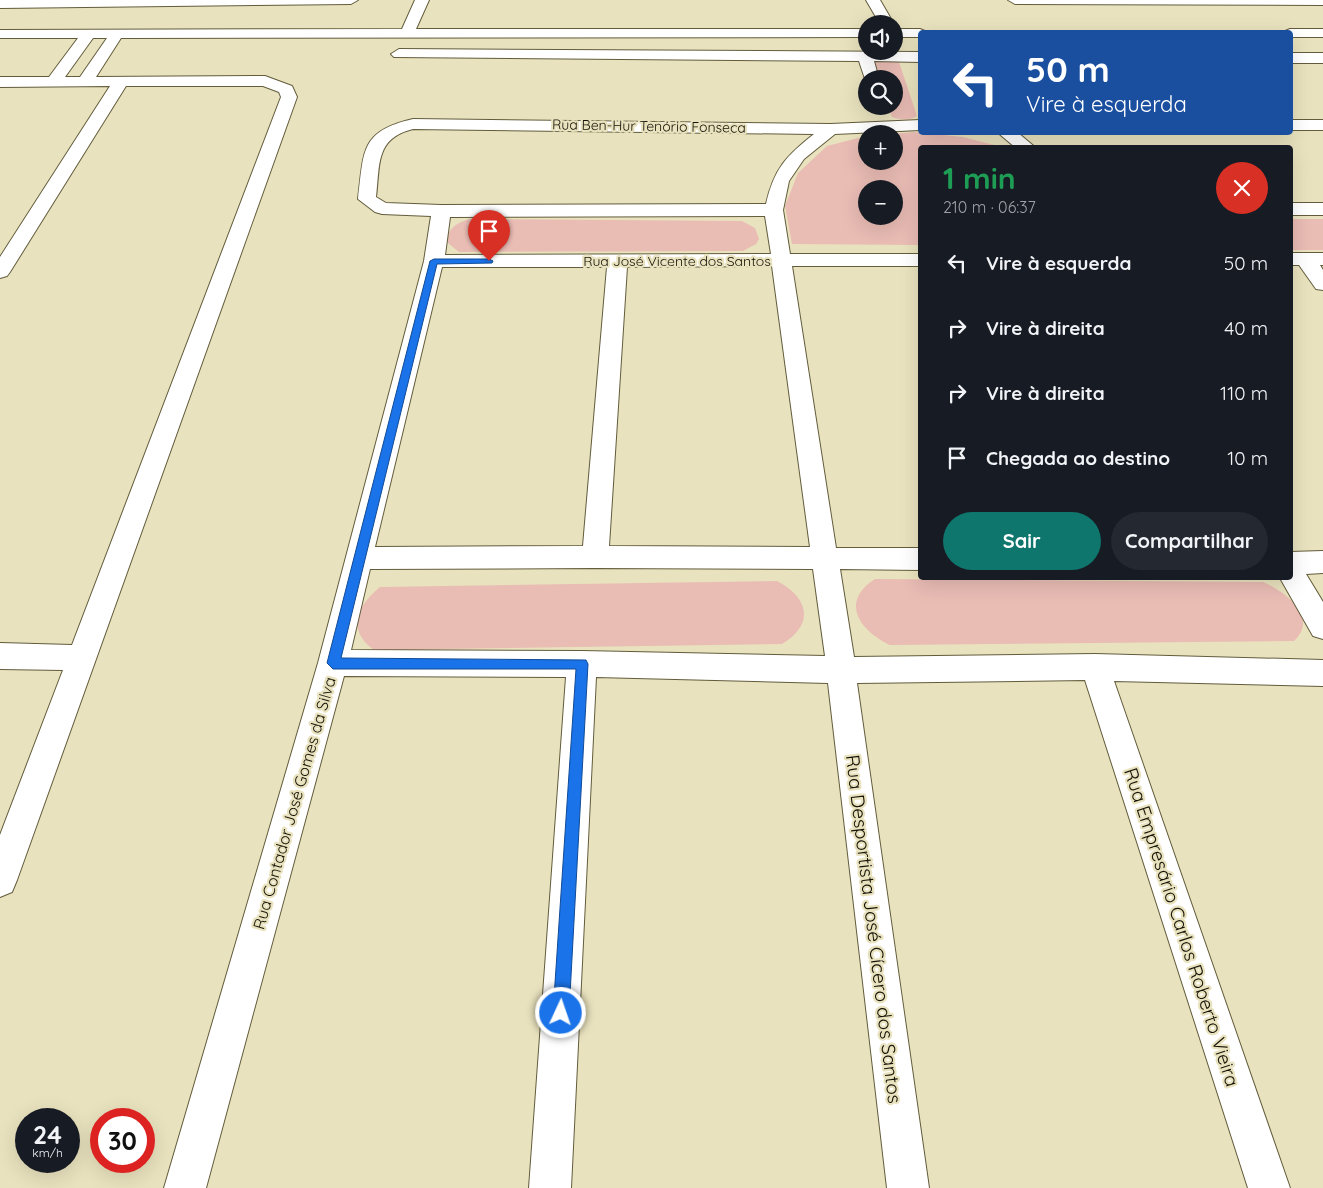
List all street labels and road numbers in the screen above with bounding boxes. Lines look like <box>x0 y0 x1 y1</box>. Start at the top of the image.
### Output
street label: Rua Ben-Hur Tenório Fonseca <box>552 115 746 137</box>
street label: Rua José Vicente dos Santos <box>583 252 771 270</box>
street label: Rua Contador José Gomes da Silva <box>248 674 340 932</box>
street label: Rua Desportista José Cícero dos Santos <box>841 753 907 1105</box>
street label: Rua Empresário Carlos Roberto Vieira <box>1119 765 1245 1089</box>

